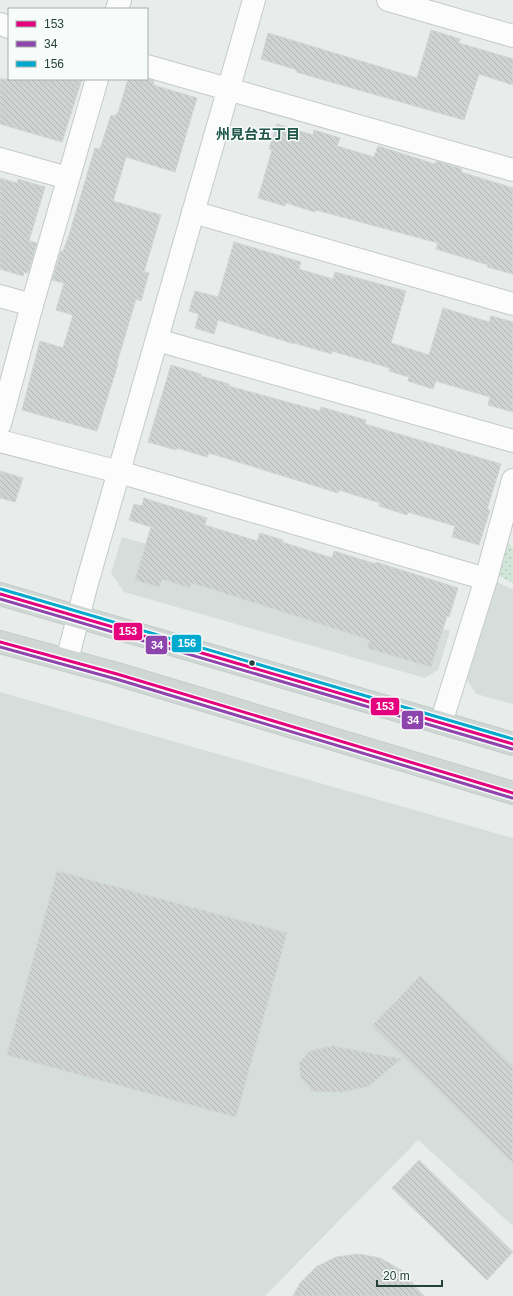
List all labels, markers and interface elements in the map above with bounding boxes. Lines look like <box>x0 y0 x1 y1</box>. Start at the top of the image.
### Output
legend <box>8 8 148 80</box>
text: 153 <box>44 17 64 31</box>
text: 34 <box>44 37 58 51</box>
text: 156 <box>44 57 64 71</box>
district label: 州見台五丁目 <box>216 126 300 142</box>
line badge: 153 <box>113 622 143 641</box>
text: 153 <box>119 625 137 637</box>
line badge: 156 <box>171 634 202 653</box>
line badge: 34 <box>145 635 168 655</box>
text: 156 <box>178 637 196 649</box>
text: 34 <box>151 639 164 651</box>
unlabelled marker <box>247 658 257 668</box>
line badge: 153 <box>370 697 400 716</box>
text: 153 <box>376 700 394 712</box>
line badge: 34 <box>401 710 424 730</box>
text: 34 <box>407 714 420 726</box>
scale bar <box>377 1262 442 1288</box>
text: 20 m <box>383 1269 410 1283</box>

